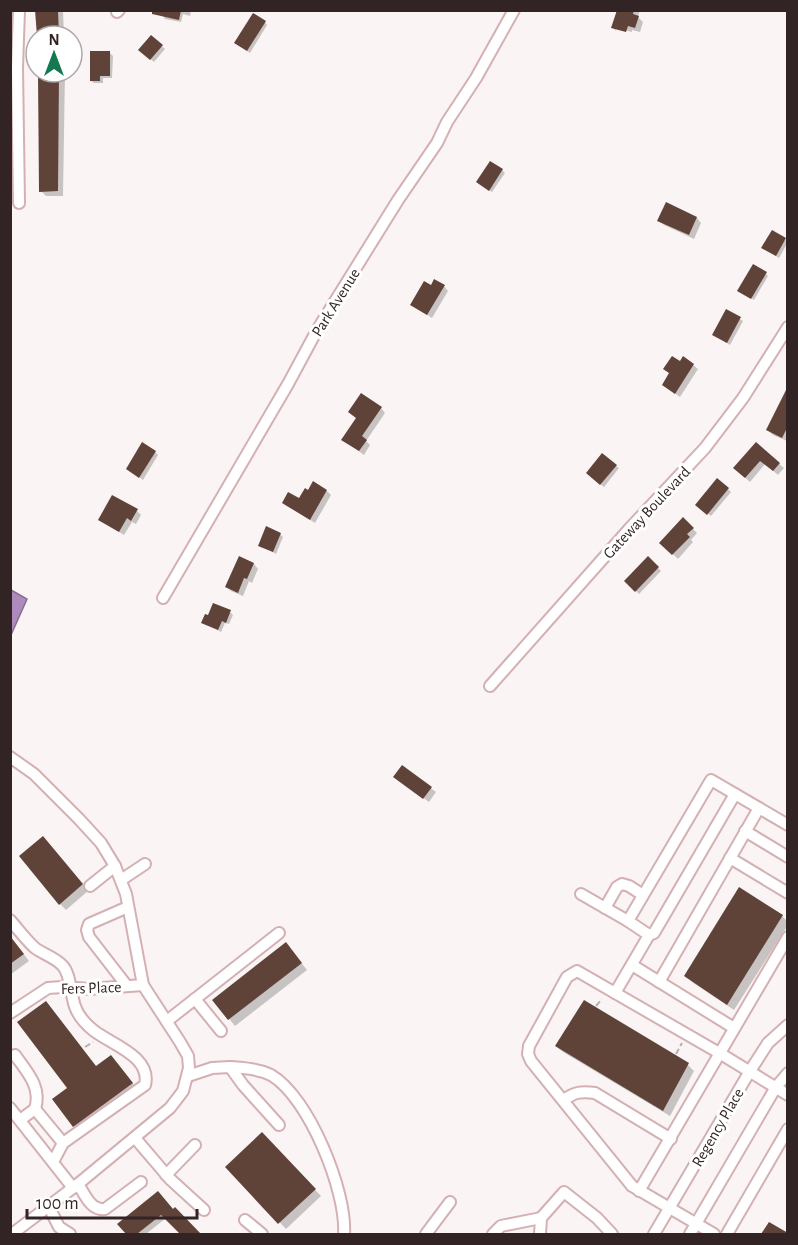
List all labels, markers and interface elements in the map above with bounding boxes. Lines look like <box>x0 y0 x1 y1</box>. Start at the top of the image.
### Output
north arrow <box>24 24 84 84</box>
text: N <box>48 32 60 48</box>
street label: Park Avenue <box>309 266 363 339</box>
street label: Gateway Boulevard <box>600 464 694 562</box>
street label: Fers Place <box>60 979 122 997</box>
street label: Regency Place <box>689 1085 748 1170</box>
scale bar <box>27 1182 196 1220</box>
text: 100 m <box>36 1195 79 1213</box>

